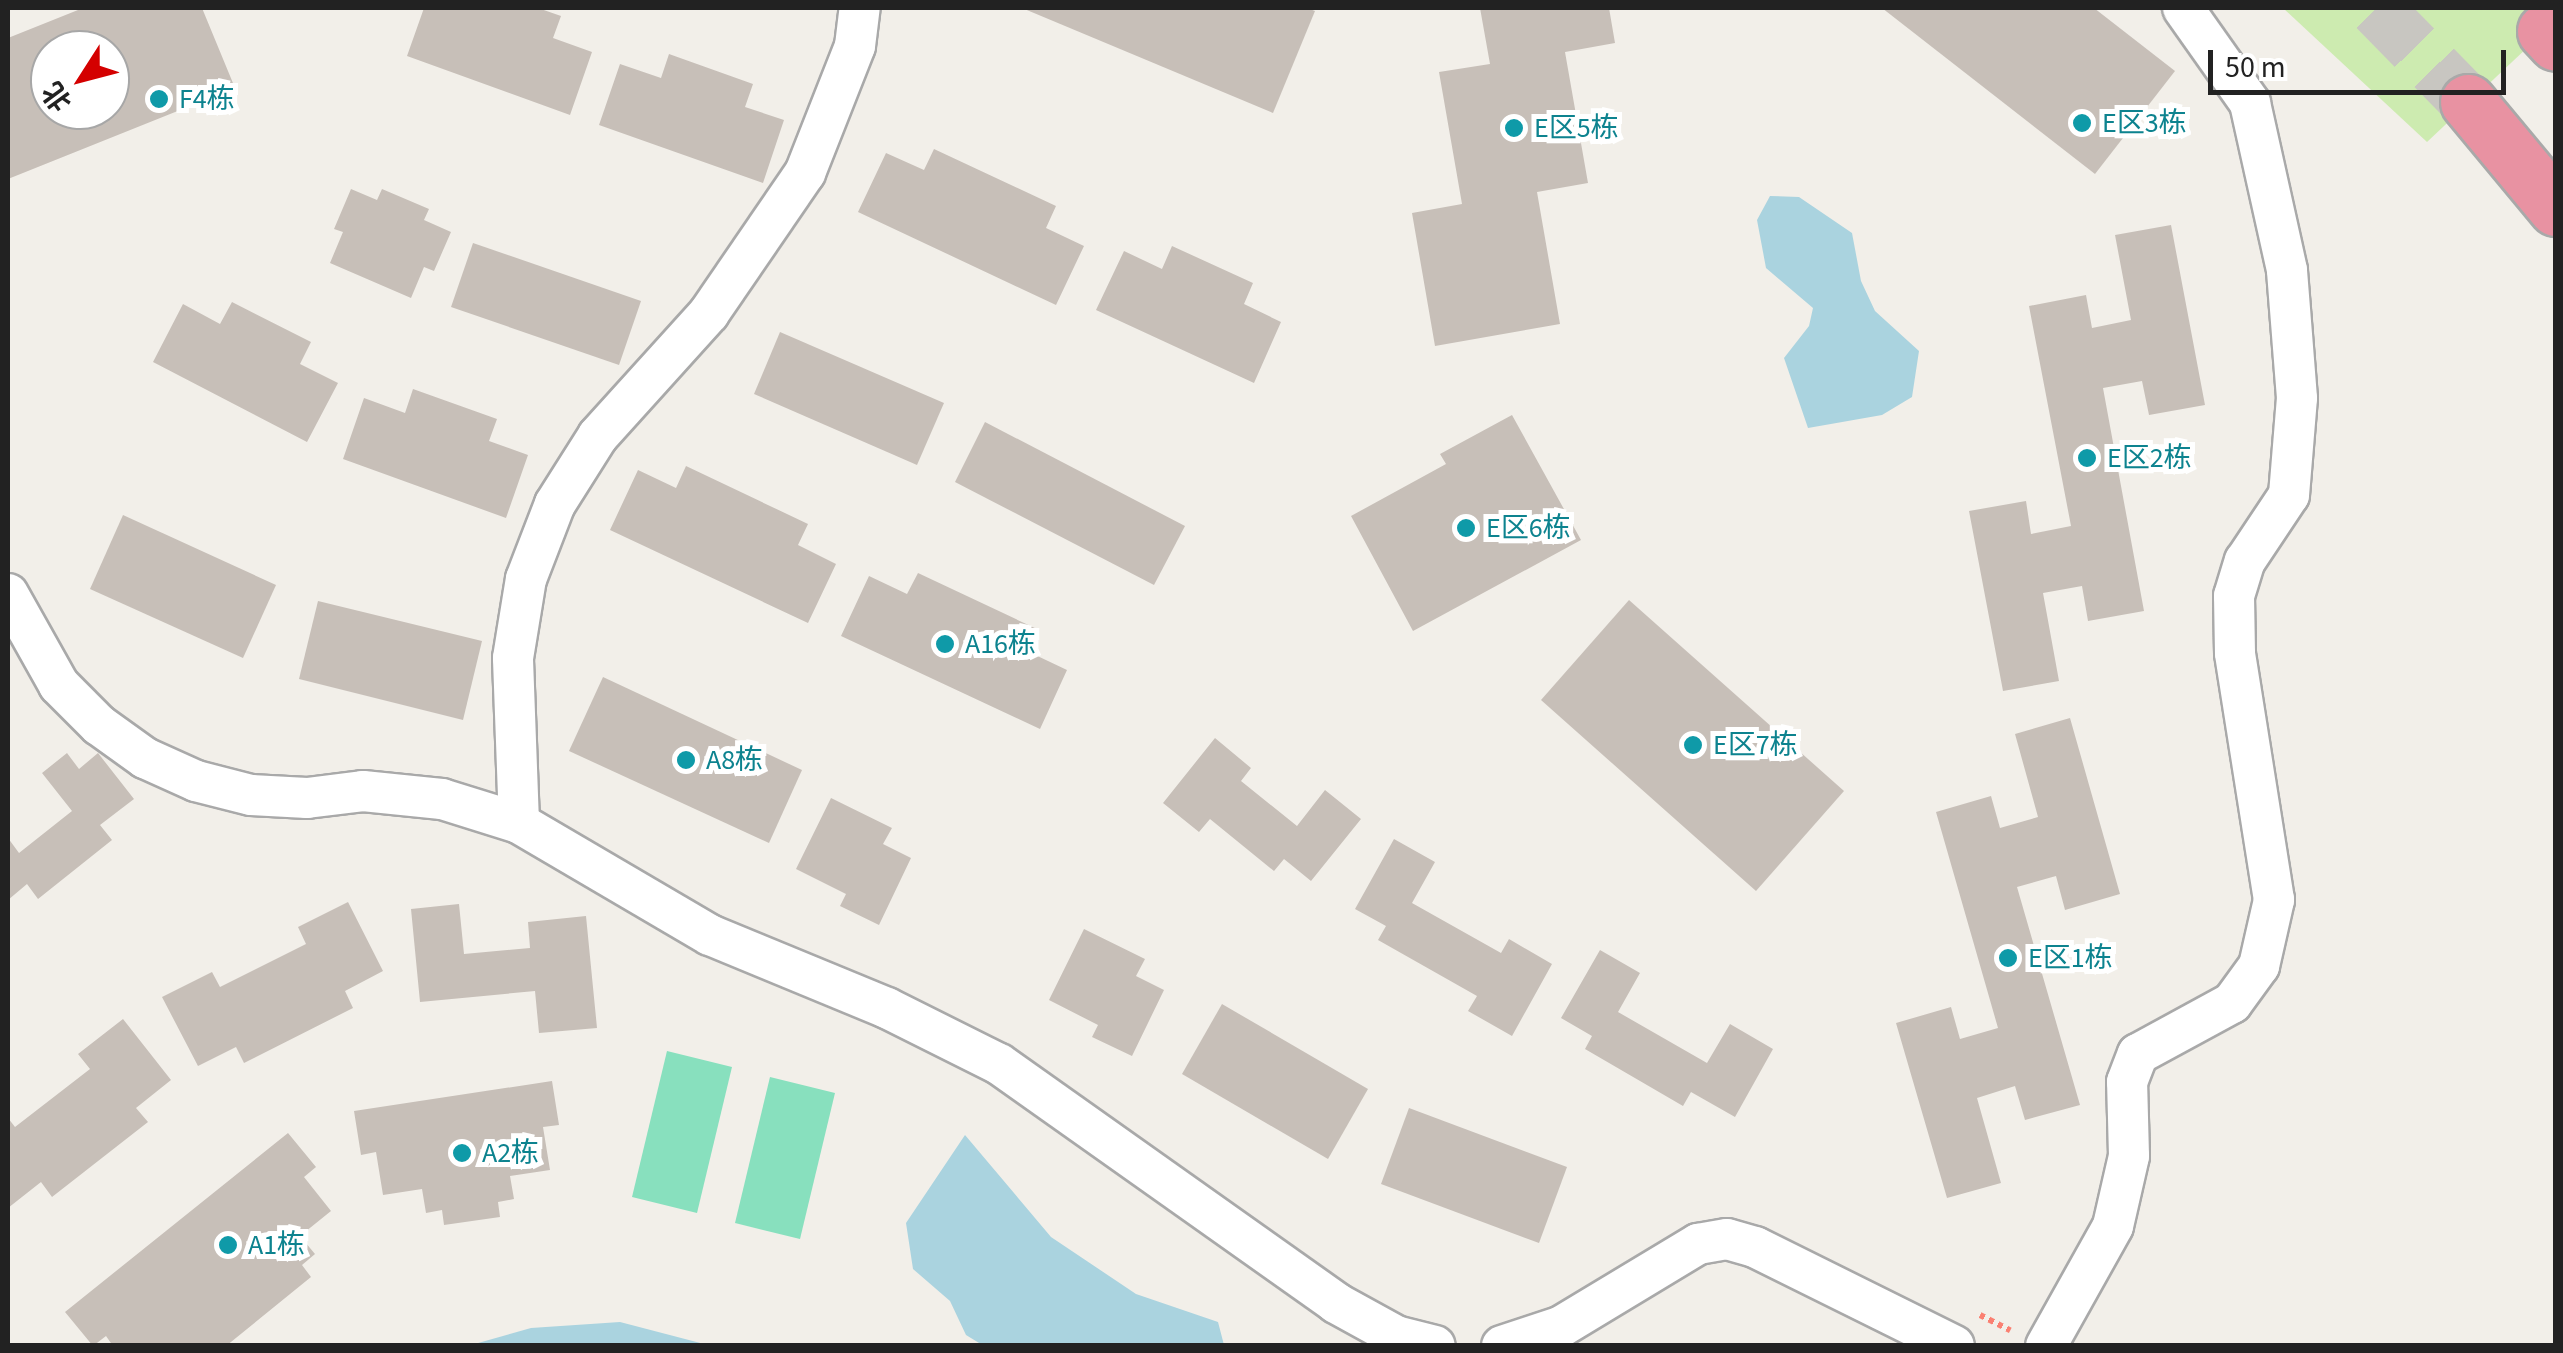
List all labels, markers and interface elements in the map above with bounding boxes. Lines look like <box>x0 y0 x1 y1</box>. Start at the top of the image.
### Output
north arrow <box>30 30 130 130</box>
scale bar <box>2213 30 2510 92</box>
text: 50 m <box>2225 46 2286 89</box>
text: 北 <box>33 73 82 120</box>
place label: F4栋 <box>179 82 235 116</box>
marker: F4栋 <box>148 88 170 110</box>
place label: E区3栋 <box>2102 106 2187 140</box>
place label: E区5栋 <box>1534 111 1619 145</box>
marker: E区3栋 <box>2071 112 2093 134</box>
marker: E区5栋 <box>1503 117 1525 139</box>
place label: E区2栋 <box>2107 441 2192 475</box>
marker: E区2栋 <box>2076 447 2098 469</box>
place label: E区6栋 <box>1486 511 1571 545</box>
marker: E区6栋 <box>1455 517 1477 539</box>
place label: A16栋 <box>965 627 1036 661</box>
marker: A16栋 <box>934 633 956 655</box>
place label: E区7栋 <box>1713 728 1798 762</box>
marker: E区7栋 <box>1682 734 1704 756</box>
place label: A8栋 <box>706 743 763 777</box>
marker: A8栋 <box>675 749 697 771</box>
place label: E区1栋 <box>2028 941 2113 975</box>
marker: E区1栋 <box>1997 947 2019 969</box>
place label: A2栋 <box>482 1136 539 1170</box>
marker: A2栋 <box>451 1142 473 1164</box>
place label: A1栋 <box>248 1228 305 1262</box>
marker: A1栋 <box>217 1234 239 1256</box>

